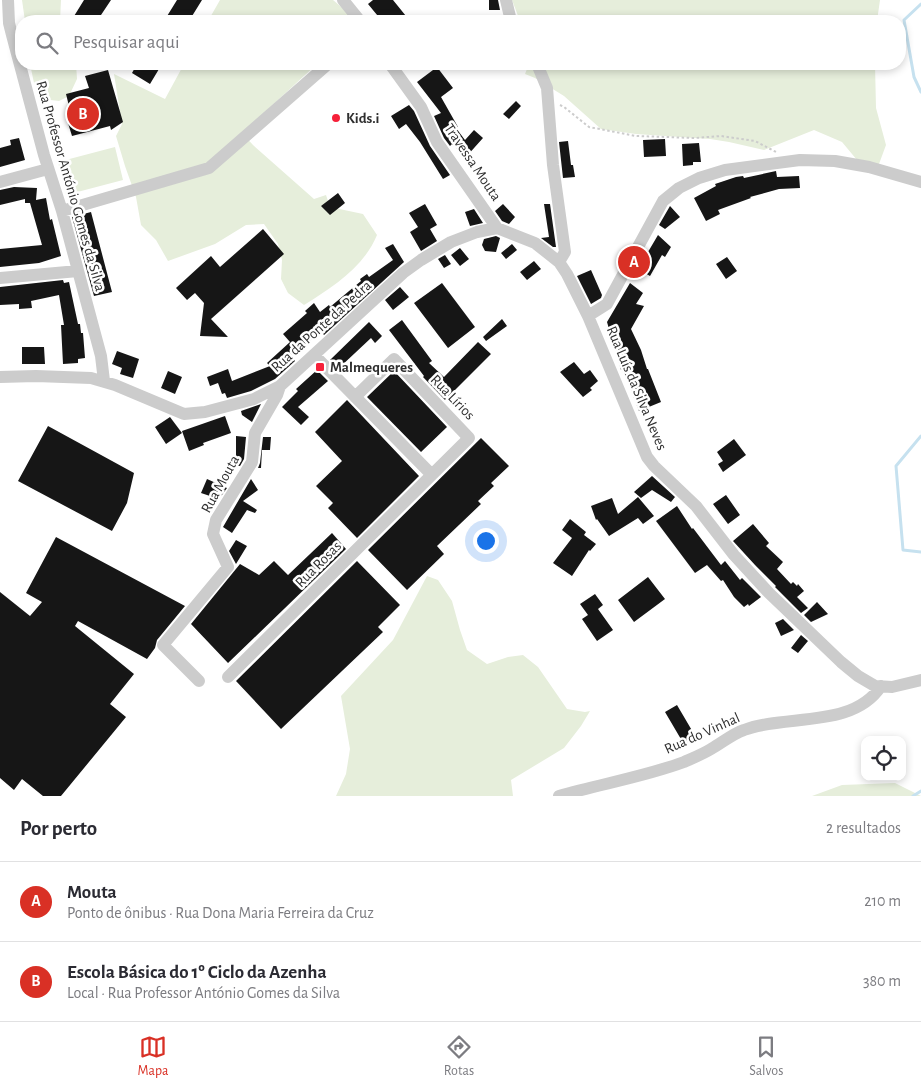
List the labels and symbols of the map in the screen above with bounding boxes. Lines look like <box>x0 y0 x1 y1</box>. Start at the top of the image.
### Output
street label: Rua Professor António Gomes da Silva <box>33 79 108 293</box>
pin: B <box>67 95 99 133</box>
place label: Kids.i <box>346 111 379 126</box>
marker: Kids.i <box>330 112 342 124</box>
street label: Travessa Mouta <box>441 121 504 204</box>
pin: A <box>618 243 650 281</box>
street label: Rua da Ponte da Pedra <box>268 278 374 375</box>
street label: Rua Luís da Silva Neves <box>604 324 669 452</box>
place label: Malmequeres <box>330 360 413 375</box>
marker: Malmequeres <box>314 361 326 373</box>
street label: Rua Lírios <box>428 372 478 423</box>
street label: Rua Mouta <box>199 453 242 516</box>
your location <box>473 528 499 554</box>
street label: Rua Rosas <box>292 538 344 590</box>
street label: Rua do Vinhal <box>662 710 742 757</box>

